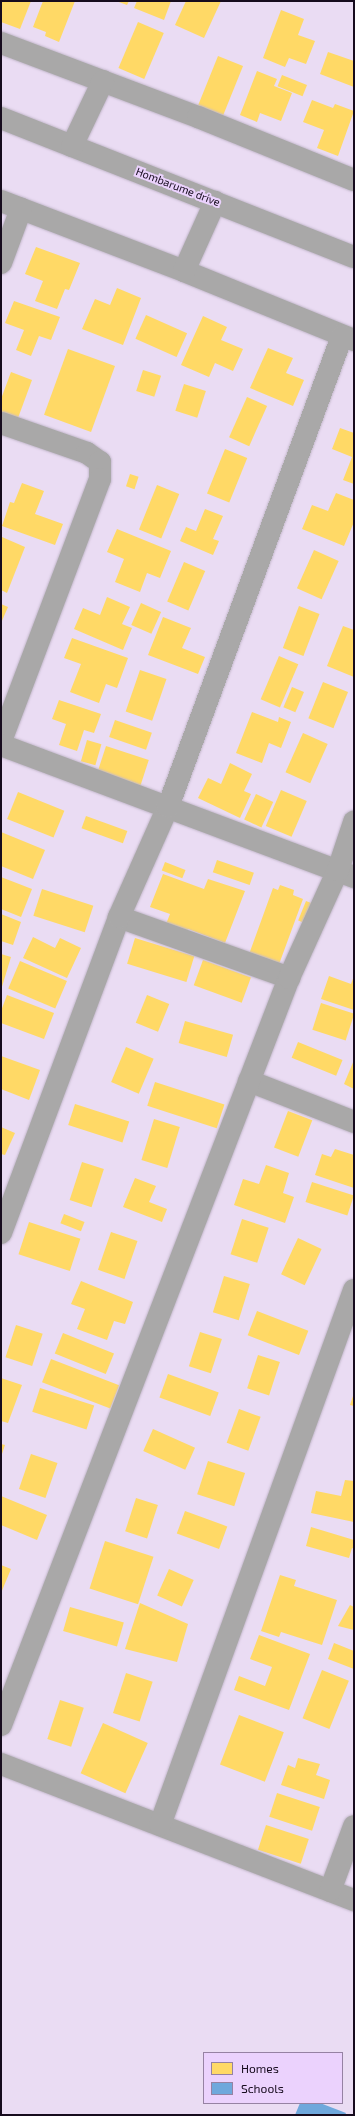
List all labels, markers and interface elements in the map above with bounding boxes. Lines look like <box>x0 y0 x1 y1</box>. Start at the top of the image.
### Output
street label: Hombarume drive <box>134 165 222 209</box>
legend <box>203 2052 343 2104</box>
text: Homes <box>241 2061 279 2075</box>
text: Schools <box>241 2081 284 2095</box>

